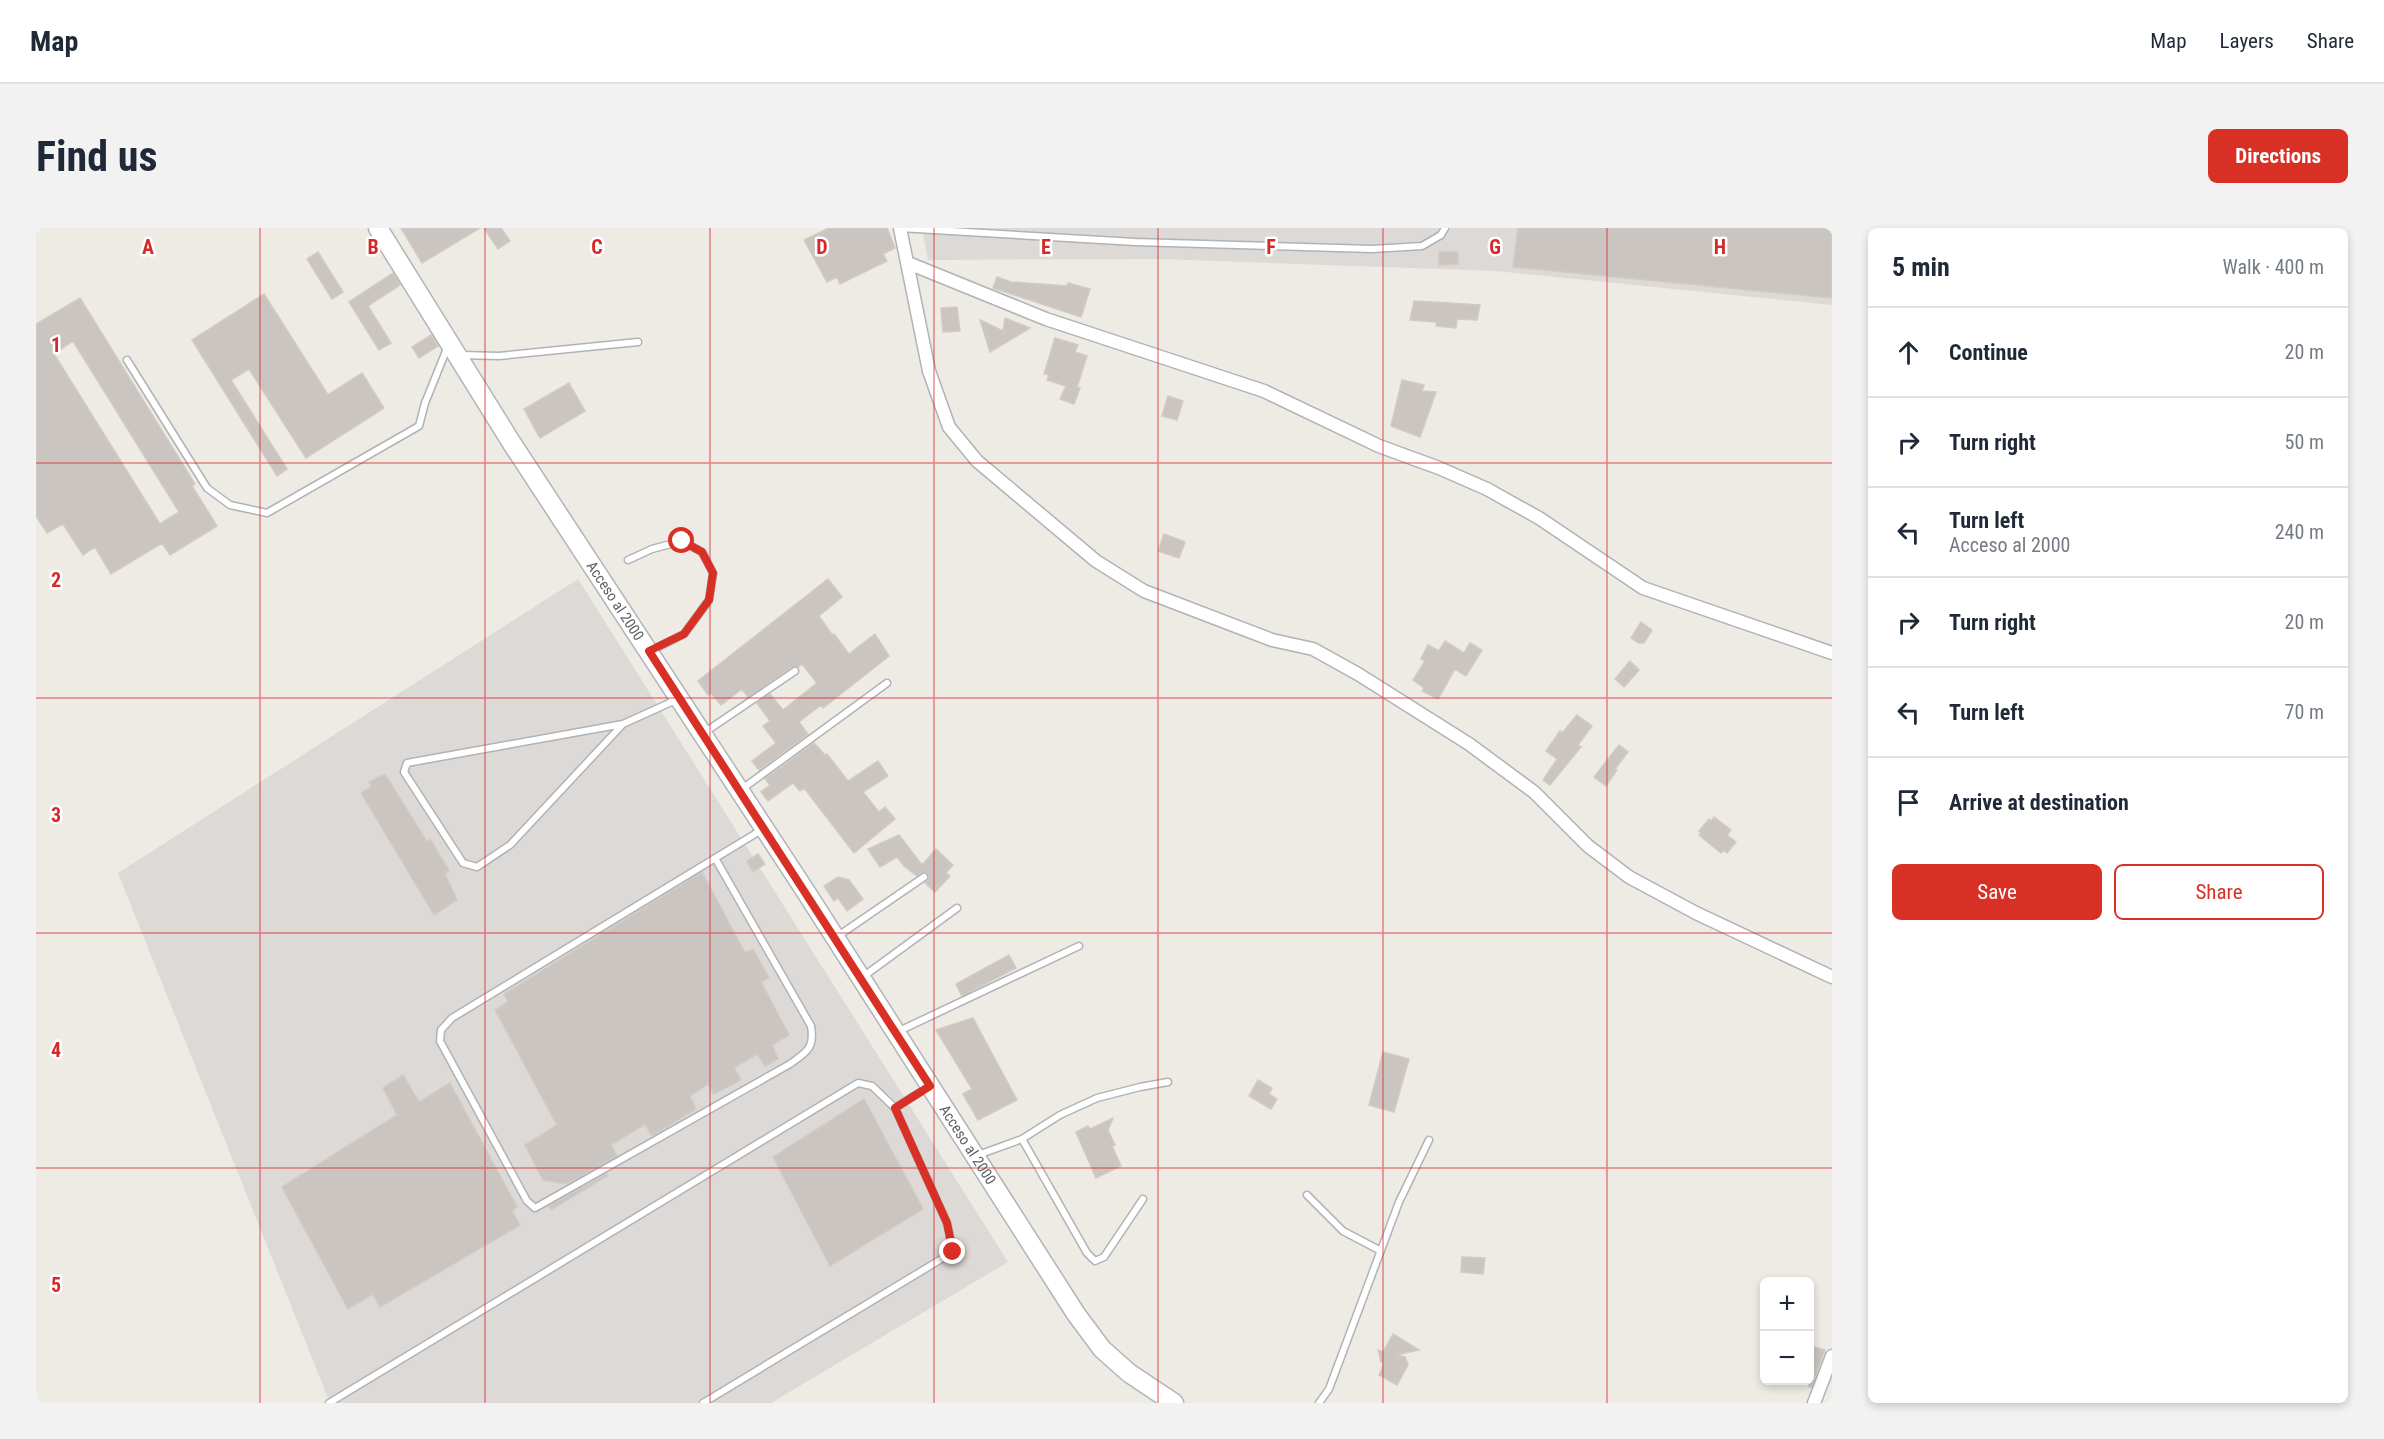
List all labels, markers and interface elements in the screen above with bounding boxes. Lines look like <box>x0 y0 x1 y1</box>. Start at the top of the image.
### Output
text: Map <box>30 25 78 58</box>
text: Map <box>2150 29 2187 53</box>
text: Layers <box>2220 29 2274 53</box>
text: Share <box>2307 29 2354 53</box>
button: Directions <box>2208 129 2348 183</box>
text: Find us <box>36 132 157 181</box>
text: A <box>142 235 154 259</box>
text: B <box>367 235 379 259</box>
text: C <box>591 235 603 259</box>
text: D <box>816 235 828 259</box>
text: E <box>1041 235 1051 259</box>
text: F <box>1266 235 1276 259</box>
text: G <box>1489 235 1501 259</box>
text: H <box>1714 235 1726 259</box>
text: 5 min <box>1892 252 1950 282</box>
text: Walk · 400 m <box>2223 255 2324 279</box>
text: 1 <box>51 333 61 357</box>
icon: ahead <box>1892 336 1925 369</box>
text: Continue <box>1949 340 2028 365</box>
text: 20 m <box>2285 340 2324 364</box>
icon: right <box>1892 426 1925 459</box>
text: Turn right <box>1949 430 2036 455</box>
text: 50 m <box>2285 430 2324 454</box>
text: Turn left <box>1949 508 2024 533</box>
icon: left <box>1892 516 1925 549</box>
text: 240 m <box>2275 520 2324 544</box>
route start <box>668 527 694 553</box>
text: Acceso al 2000 <box>1949 533 2070 557</box>
street label: Acceso al 2000 <box>583 558 648 644</box>
text: 2 <box>51 568 61 592</box>
icon: right <box>1892 606 1925 639</box>
text: Turn right <box>1949 610 2036 635</box>
text: 20 m <box>2285 610 2324 634</box>
icon: left <box>1892 696 1925 729</box>
text: Turn left <box>1949 700 2024 725</box>
text: 70 m <box>2285 700 2324 724</box>
icon: arrive <box>1892 786 1925 819</box>
text: Arrive at destination <box>1949 790 2129 815</box>
text: 3 <box>51 803 61 827</box>
button: Save <box>1892 864 2102 920</box>
button: Share <box>2114 864 2324 920</box>
text: 4 <box>51 1038 61 1062</box>
street label: Acceso al 2000 <box>936 1101 1000 1188</box>
route end <box>939 1238 965 1264</box>
text: 5 <box>51 1273 61 1297</box>
map controls <box>1760 1277 1814 1385</box>
button: + <box>1760 1277 1814 1331</box>
button: − <box>1760 1331 1814 1385</box>

